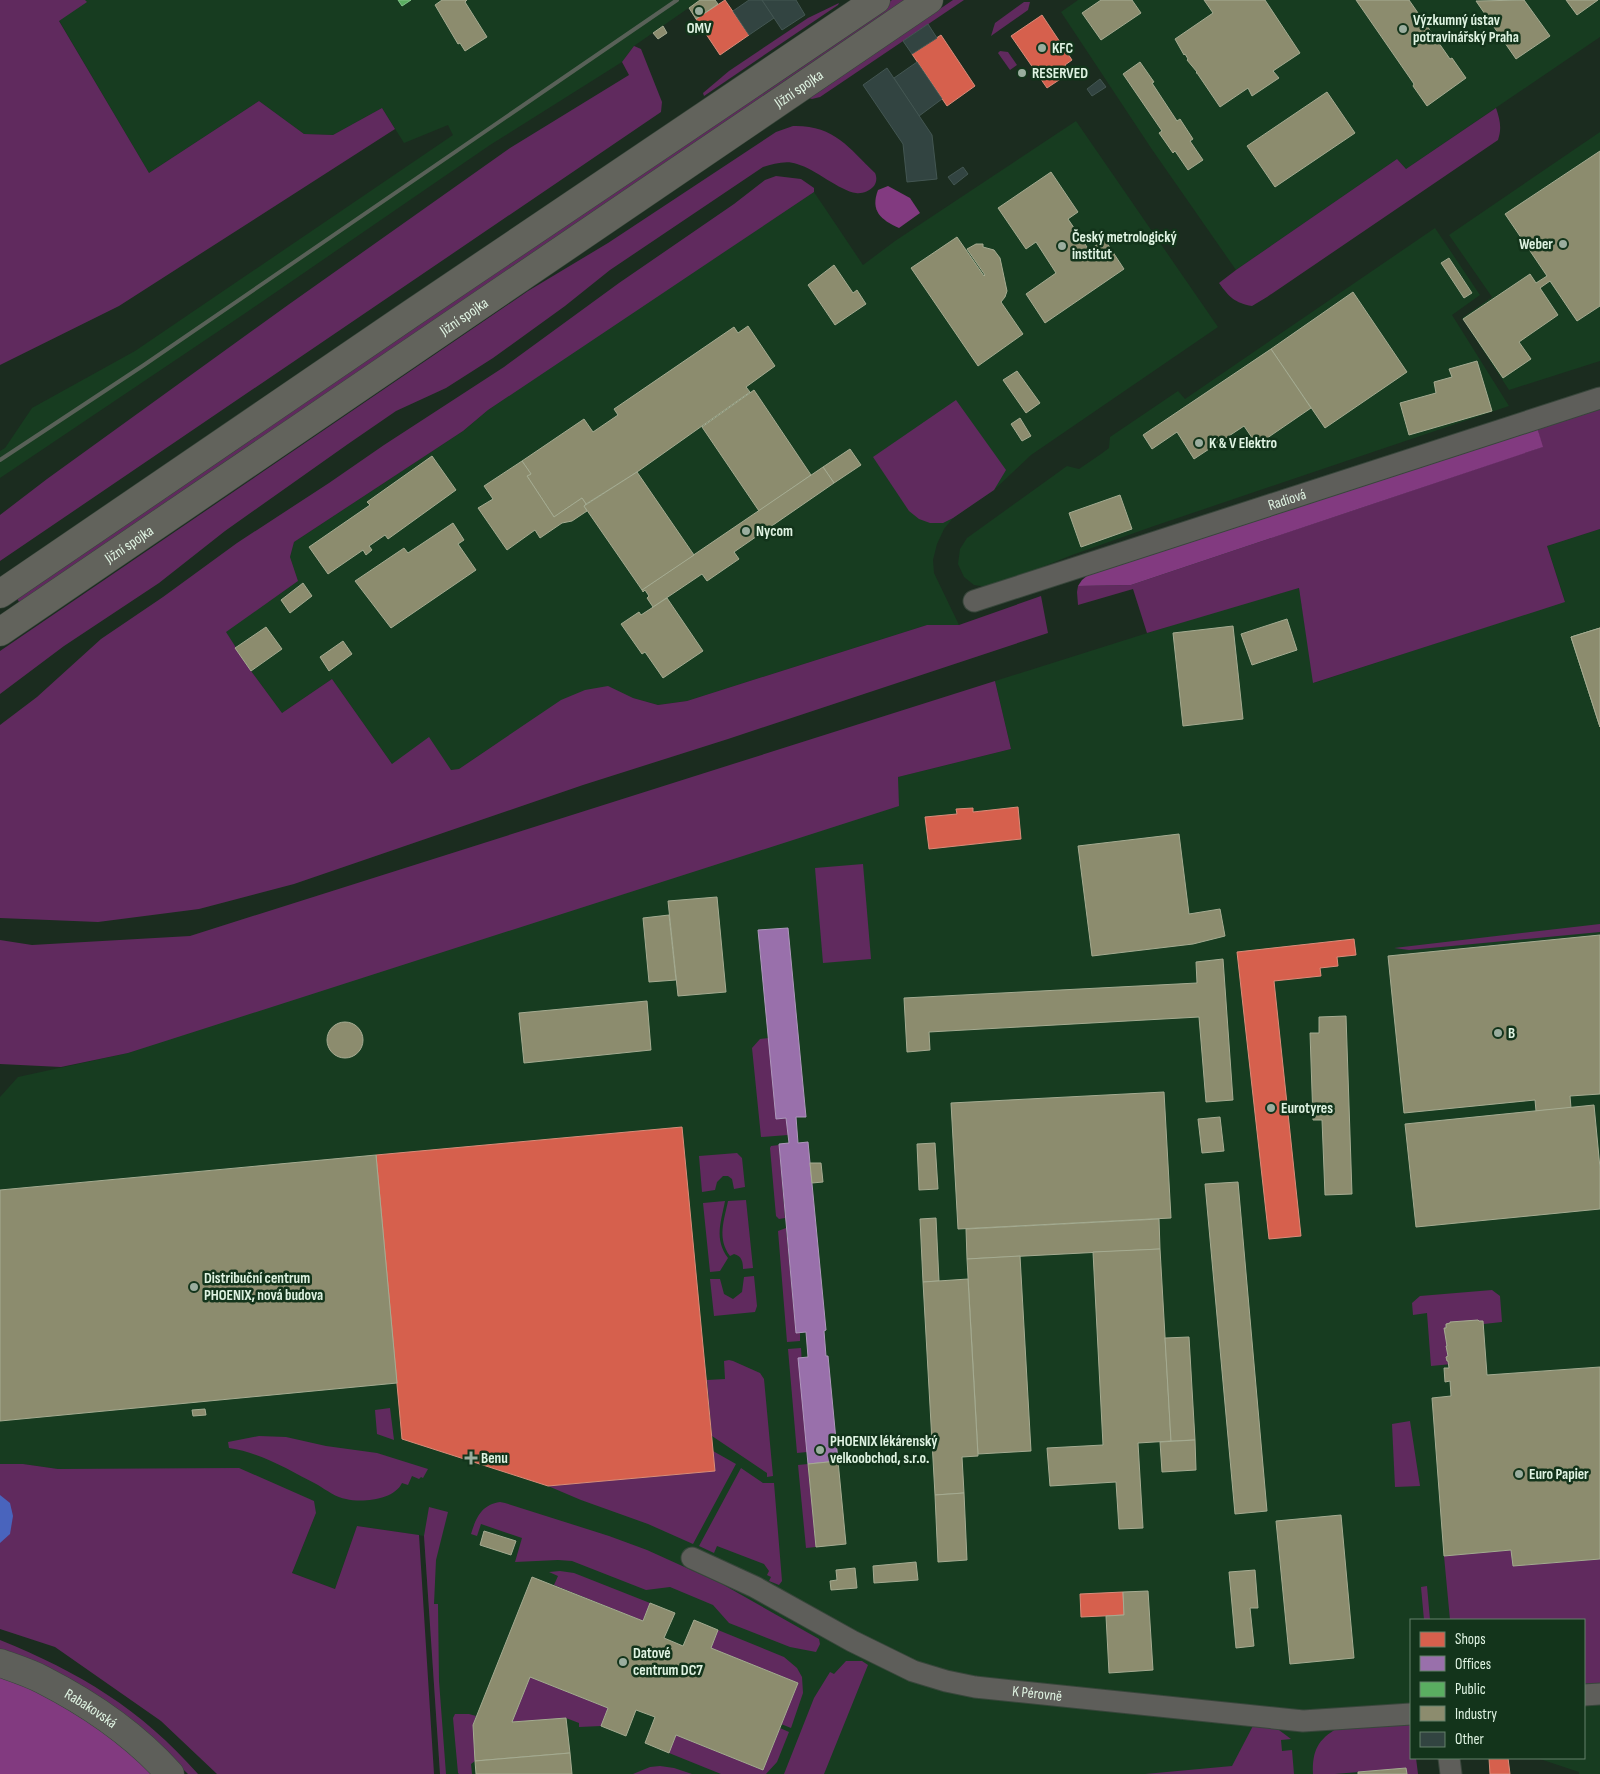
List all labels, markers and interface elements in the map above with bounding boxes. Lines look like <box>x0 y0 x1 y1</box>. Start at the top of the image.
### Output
marker: OMV <box>693 5 705 17</box>
place label: Výzkumný ústav potravinářský Praha <box>1413 11 1519 47</box>
place label: OMV <box>687 19 712 38</box>
marker: Výzkumný ústav potravinářský Praha <box>1397 23 1409 35</box>
place label: KFC <box>1052 39 1073 58</box>
marker: KFC <box>1036 42 1048 54</box>
place label: RESERVED <box>1032 64 1088 83</box>
street label: Jižní spojka <box>770 65 827 113</box>
marker: RESERVED <box>1016 67 1028 79</box>
place label: Český metrologický institut <box>1072 228 1178 264</box>
place label: Weber <box>1519 235 1553 254</box>
marker: Weber <box>1557 238 1569 250</box>
marker: Český metrologický institut <box>1056 240 1068 252</box>
street label: Jižní spojka <box>435 293 492 340</box>
place label: K & V Elektro <box>1209 434 1277 453</box>
marker: K & V Elektro <box>1193 437 1205 449</box>
street label: Radiová <box>1265 484 1309 515</box>
street label: Jižní spojka <box>100 521 157 568</box>
place label: Nycom <box>756 522 793 541</box>
marker: Nycom <box>740 525 752 537</box>
place label: B <box>1508 1024 1515 1043</box>
marker: B <box>1492 1027 1504 1039</box>
place label: Eurotyres <box>1281 1099 1333 1118</box>
marker: Eurotyres <box>1265 1102 1277 1114</box>
place label: Distribuční centrum PHOENIX, nová budova <box>204 1269 323 1305</box>
marker: Distribuční centrum PHOENIX, nová budova <box>188 1281 200 1293</box>
place label: PHOENIX lékárenský velkoobchod, s.r.o. <box>830 1432 938 1468</box>
marker: PHOENIX lékárenský velkoobchod, s.r.o. <box>814 1444 826 1456</box>
place label: Benu <box>481 1449 508 1468</box>
marker: Benu <box>465 1452 477 1464</box>
place label: Euro Papier <box>1529 1465 1589 1484</box>
marker: Euro Papier <box>1513 1468 1525 1480</box>
legend <box>1410 1619 1585 1759</box>
text: Shops <box>1455 1630 1486 1649</box>
place label: Datové centrum DC7 <box>633 1644 703 1680</box>
text: Offices <box>1455 1655 1491 1674</box>
marker: Datové centrum DC7 <box>617 1656 629 1668</box>
text: Public <box>1455 1680 1486 1699</box>
street label: K Pérovně <box>1011 1681 1063 1705</box>
street label: Rabakovská <box>61 1684 121 1732</box>
text: Industry <box>1455 1705 1497 1724</box>
text: Other <box>1455 1730 1484 1749</box>

